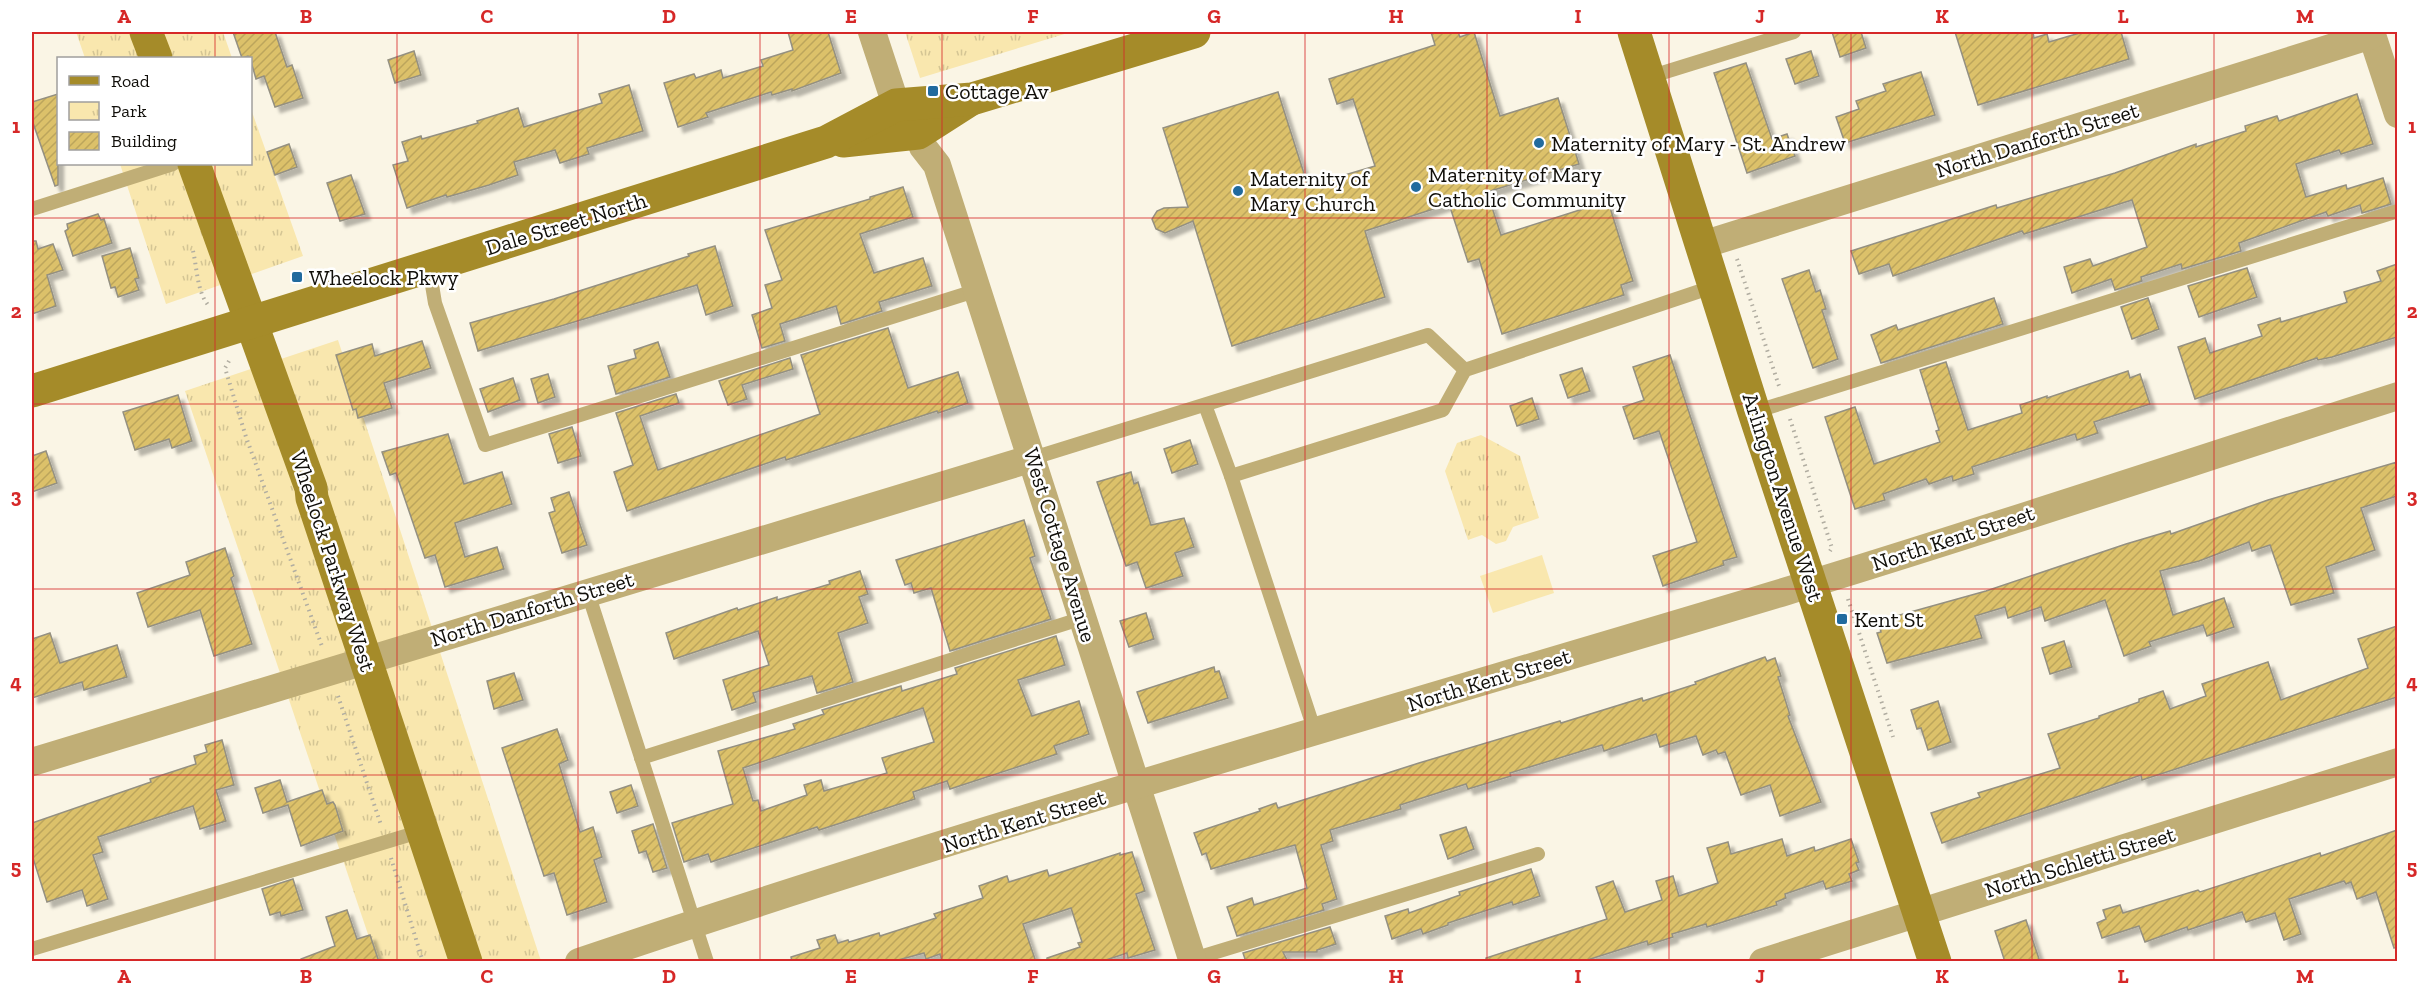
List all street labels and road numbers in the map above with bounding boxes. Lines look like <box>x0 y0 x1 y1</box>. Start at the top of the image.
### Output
street label: North Danforth Street <box>1932 96 2143 184</box>
street label: Dale Street North <box>482 186 650 261</box>
street label: Arlington Avenue West <box>1736 389 1830 606</box>
street label: West Cottage Avenue <box>1018 445 1102 645</box>
street label: Wheelock Parkway West <box>285 447 382 676</box>
street label: North Kent Street <box>1868 499 2038 577</box>
street label: North Danforth Street <box>427 565 638 653</box>
street label: North Kent Street <box>1404 642 1575 718</box>
street label: North Kent Street <box>939 783 1110 859</box>
street label: North Schletti Street <box>1982 820 2179 904</box>

